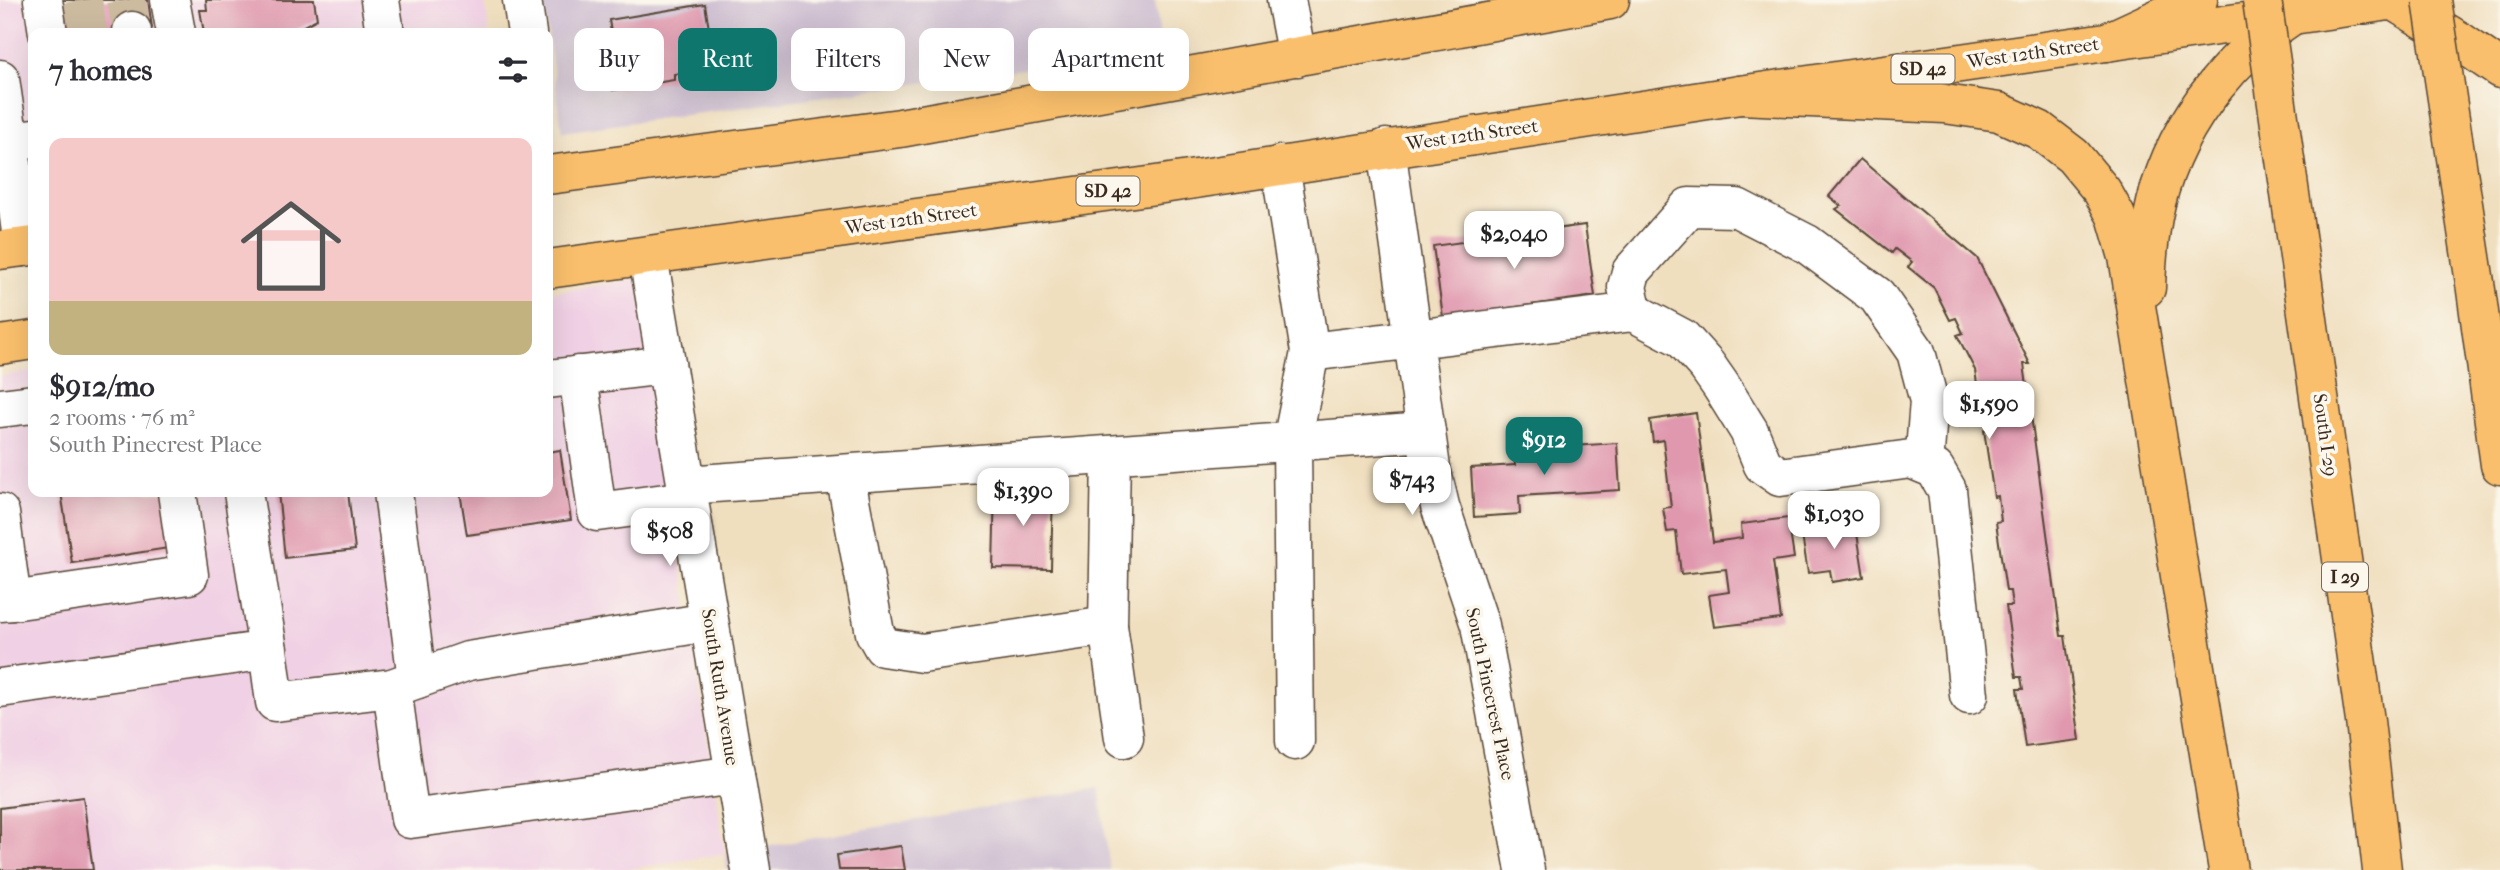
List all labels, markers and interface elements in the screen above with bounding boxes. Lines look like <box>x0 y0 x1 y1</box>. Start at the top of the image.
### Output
chip: Buy <box>574 28 664 91</box>
chip: Rent <box>678 28 777 91</box>
chip: Filters <box>791 28 905 91</box>
chip: New <box>919 28 1014 91</box>
chip: Apartment <box>1028 28 1189 91</box>
street label: West 12th Street <box>1965 33 2101 73</box>
icon: filters <box>494 51 532 89</box>
text: 7 homes <box>49 53 152 88</box>
road number: SD 42 <box>1892 55 1954 84</box>
street label: West 12th Street <box>1404 115 1540 155</box>
road number: SD 42 <box>1076 176 1140 206</box>
icon: home <box>228 183 354 309</box>
street label: West 12th Street <box>843 199 979 239</box>
pin: $2,040 <box>1457 212 1571 271</box>
text: $2,040 <box>1480 220 1548 247</box>
text: $912/mo <box>49 369 155 404</box>
pin: $1,590 <box>1932 382 2046 441</box>
text: $1,590 <box>1959 390 2019 417</box>
street label: South I-29 <box>2308 392 2342 478</box>
text: 2 rooms · 76 m² <box>49 404 195 431</box>
pin: $912 <box>1503 418 1585 477</box>
text: $912 <box>1522 426 1566 453</box>
text: South Pinecrest Place <box>49 431 262 458</box>
pin: $743 <box>1371 458 1453 517</box>
text: $743 <box>1389 466 1435 493</box>
pin: $1,390 <box>966 468 1080 528</box>
text: $1,390 <box>993 477 1053 504</box>
pin: $1,030 <box>1777 491 1891 551</box>
text: $1,030 <box>1804 500 1864 527</box>
pin: $508 <box>629 508 711 568</box>
text: $508 <box>647 517 693 544</box>
road number: I 29 <box>2322 562 2368 592</box>
street label: South Pinecrest Place <box>1461 606 1519 782</box>
street label: South Ruth Avenue <box>697 607 743 767</box>

